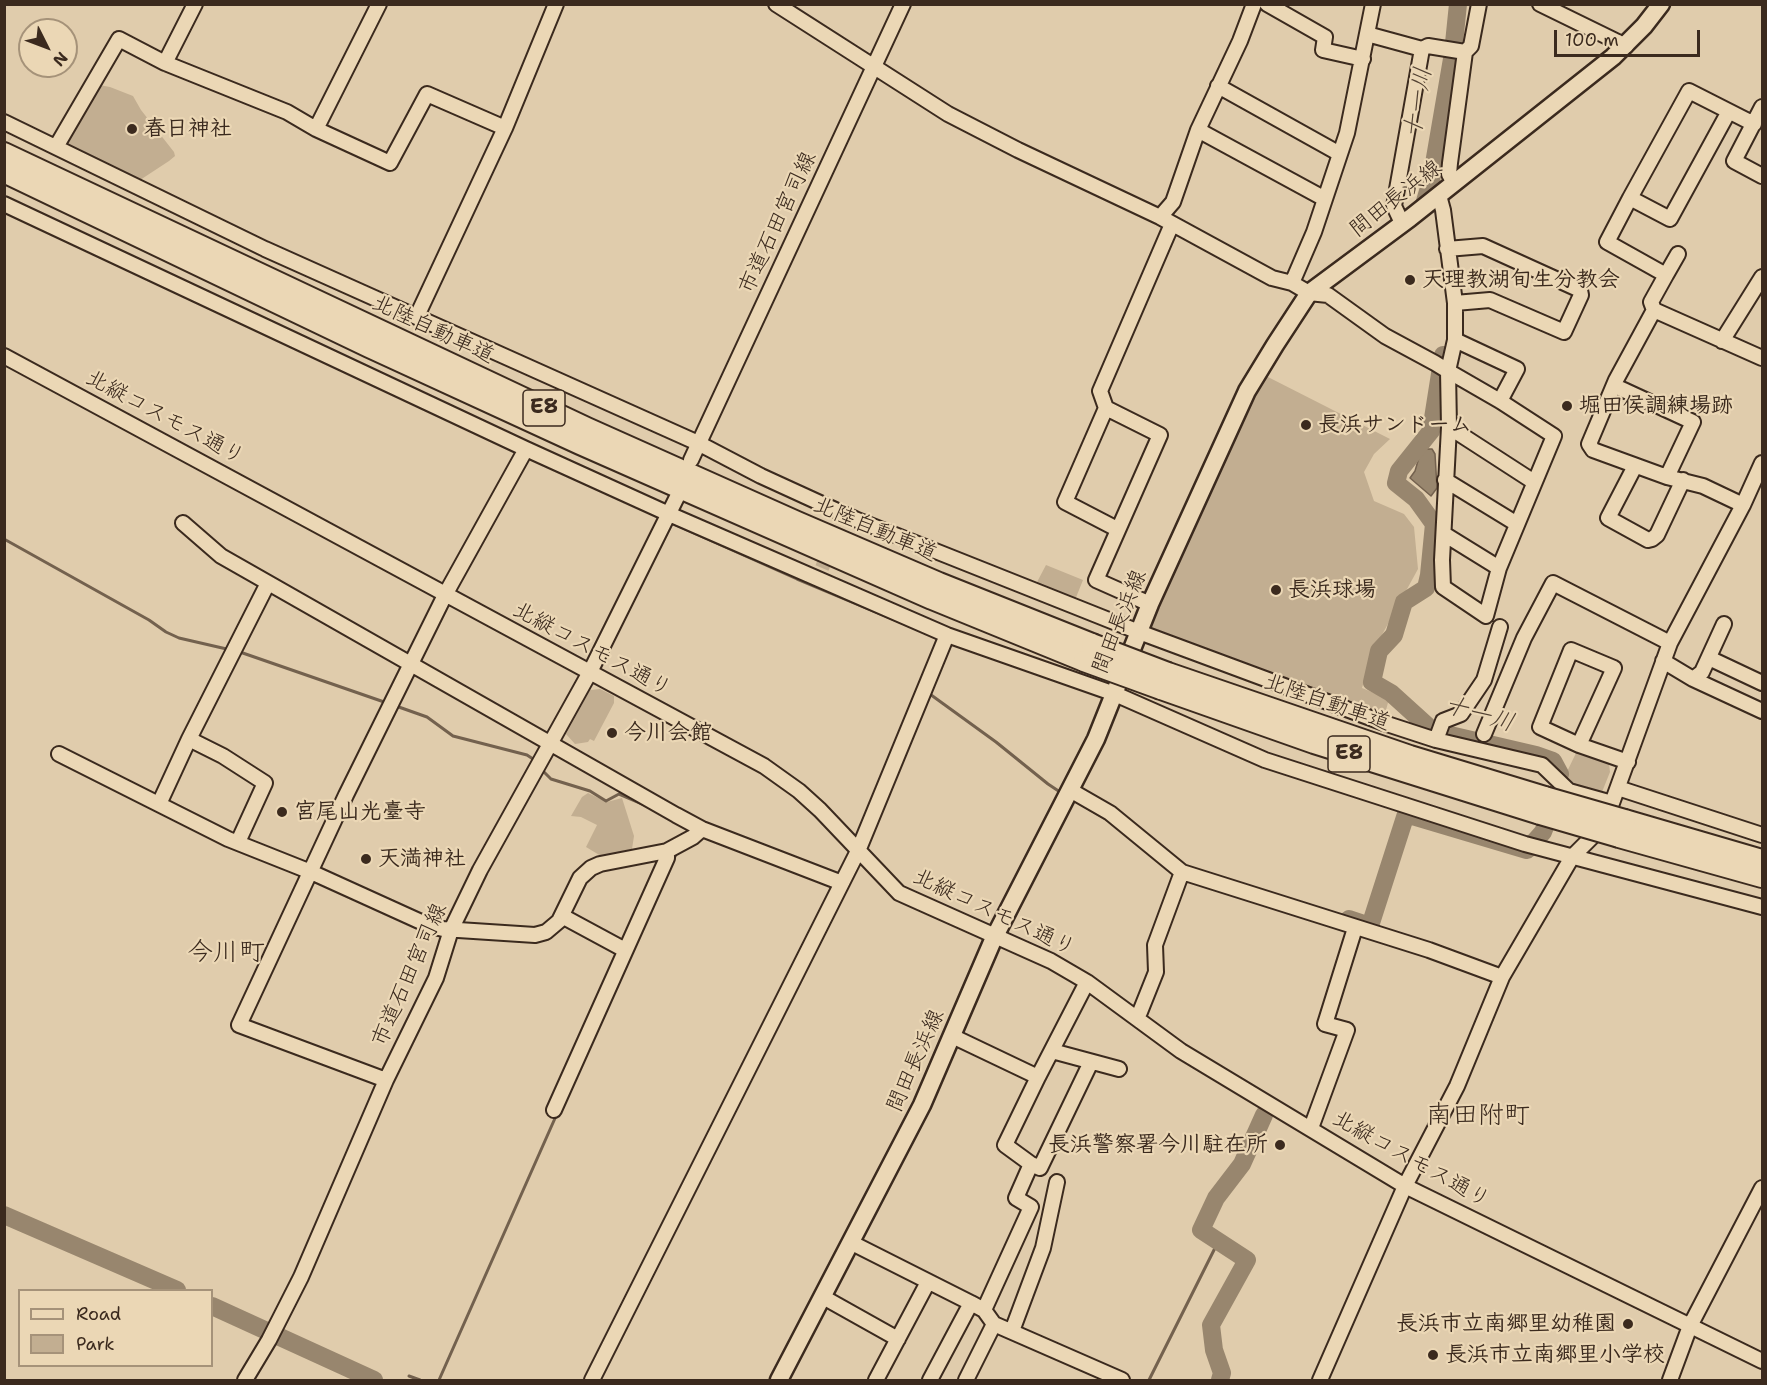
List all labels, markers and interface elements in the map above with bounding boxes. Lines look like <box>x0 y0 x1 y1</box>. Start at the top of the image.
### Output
north arrow <box>18 18 78 78</box>
scale bar <box>1557 18 1702 56</box>
text: 100 m <box>1565 28 1619 52</box>
text: N <box>48 47 72 71</box>
water label: 十一川 <box>1399 65 1439 141</box>
place label: 春日神社 <box>144 116 232 142</box>
marker: 春日神社 <box>125 122 139 136</box>
street label: 市道石田宮司線 <box>733 148 823 298</box>
street label: 間田長浜線 <box>1345 155 1447 243</box>
place label: 天理教湖旬生分教会 <box>1422 267 1620 293</box>
marker: 天理教湖旬生分教会 <box>1403 273 1417 287</box>
street label: 北陸自動車道 <box>368 290 498 370</box>
street label: 北縦コスモス通り <box>81 365 249 471</box>
road number: E8 <box>523 390 565 426</box>
place label: 堀田侯調練場跡 <box>1579 393 1733 419</box>
marker: 堀田侯調練場跡 <box>1560 399 1574 413</box>
place label: 長浜サンドーム <box>1318 412 1472 438</box>
marker: 長浜サンドーム <box>1299 418 1313 432</box>
street label: 北陸自動車道 <box>809 492 941 568</box>
street label: 間田長浜線 <box>1087 566 1153 678</box>
place label: 長浜球場 <box>1288 577 1376 603</box>
marker: 長浜球場 <box>1269 583 1283 597</box>
street label: 北縦コスモス通り <box>508 597 676 703</box>
street label: 北陸自動車道 <box>1260 669 1394 737</box>
water label: 十一川 <box>1440 691 1518 739</box>
place label: 今川会館 <box>624 720 712 746</box>
marker: 今川会館 <box>605 726 619 740</box>
road number: E8 <box>1328 736 1370 772</box>
place label: 宮尾山光臺寺 <box>294 799 426 825</box>
marker: 宮尾山光臺寺 <box>275 805 289 819</box>
place label: 天満神社 <box>378 846 466 872</box>
marker: 天満神社 <box>359 852 373 866</box>
street label: 北縦コスモス通り <box>909 864 1079 962</box>
street label: 市道石田宮司線 <box>367 899 453 1051</box>
district label: 今川町 <box>187 937 265 969</box>
street label: 間田長浜線 <box>882 1005 950 1117</box>
district label: 南田附町 <box>1426 1100 1530 1132</box>
street label: 北縦コスモス通り <box>1328 1106 1494 1214</box>
place label: 長浜警察署今川駐在所 <box>1048 1132 1268 1158</box>
marker: 長浜警察署今川駐在所 <box>1273 1138 1287 1152</box>
legend <box>18 1289 213 1367</box>
text: Road <box>76 1302 121 1326</box>
place label: 長浜市立南郷里幼稚園 <box>1396 1311 1616 1337</box>
marker: 長浜市立南郷里幼稚園 <box>1621 1317 1635 1331</box>
text: Park <box>76 1332 115 1356</box>
place label: 長浜市立南郷里小学校 <box>1445 1342 1665 1368</box>
marker: 長浜市立南郷里小学校 <box>1426 1348 1440 1362</box>

